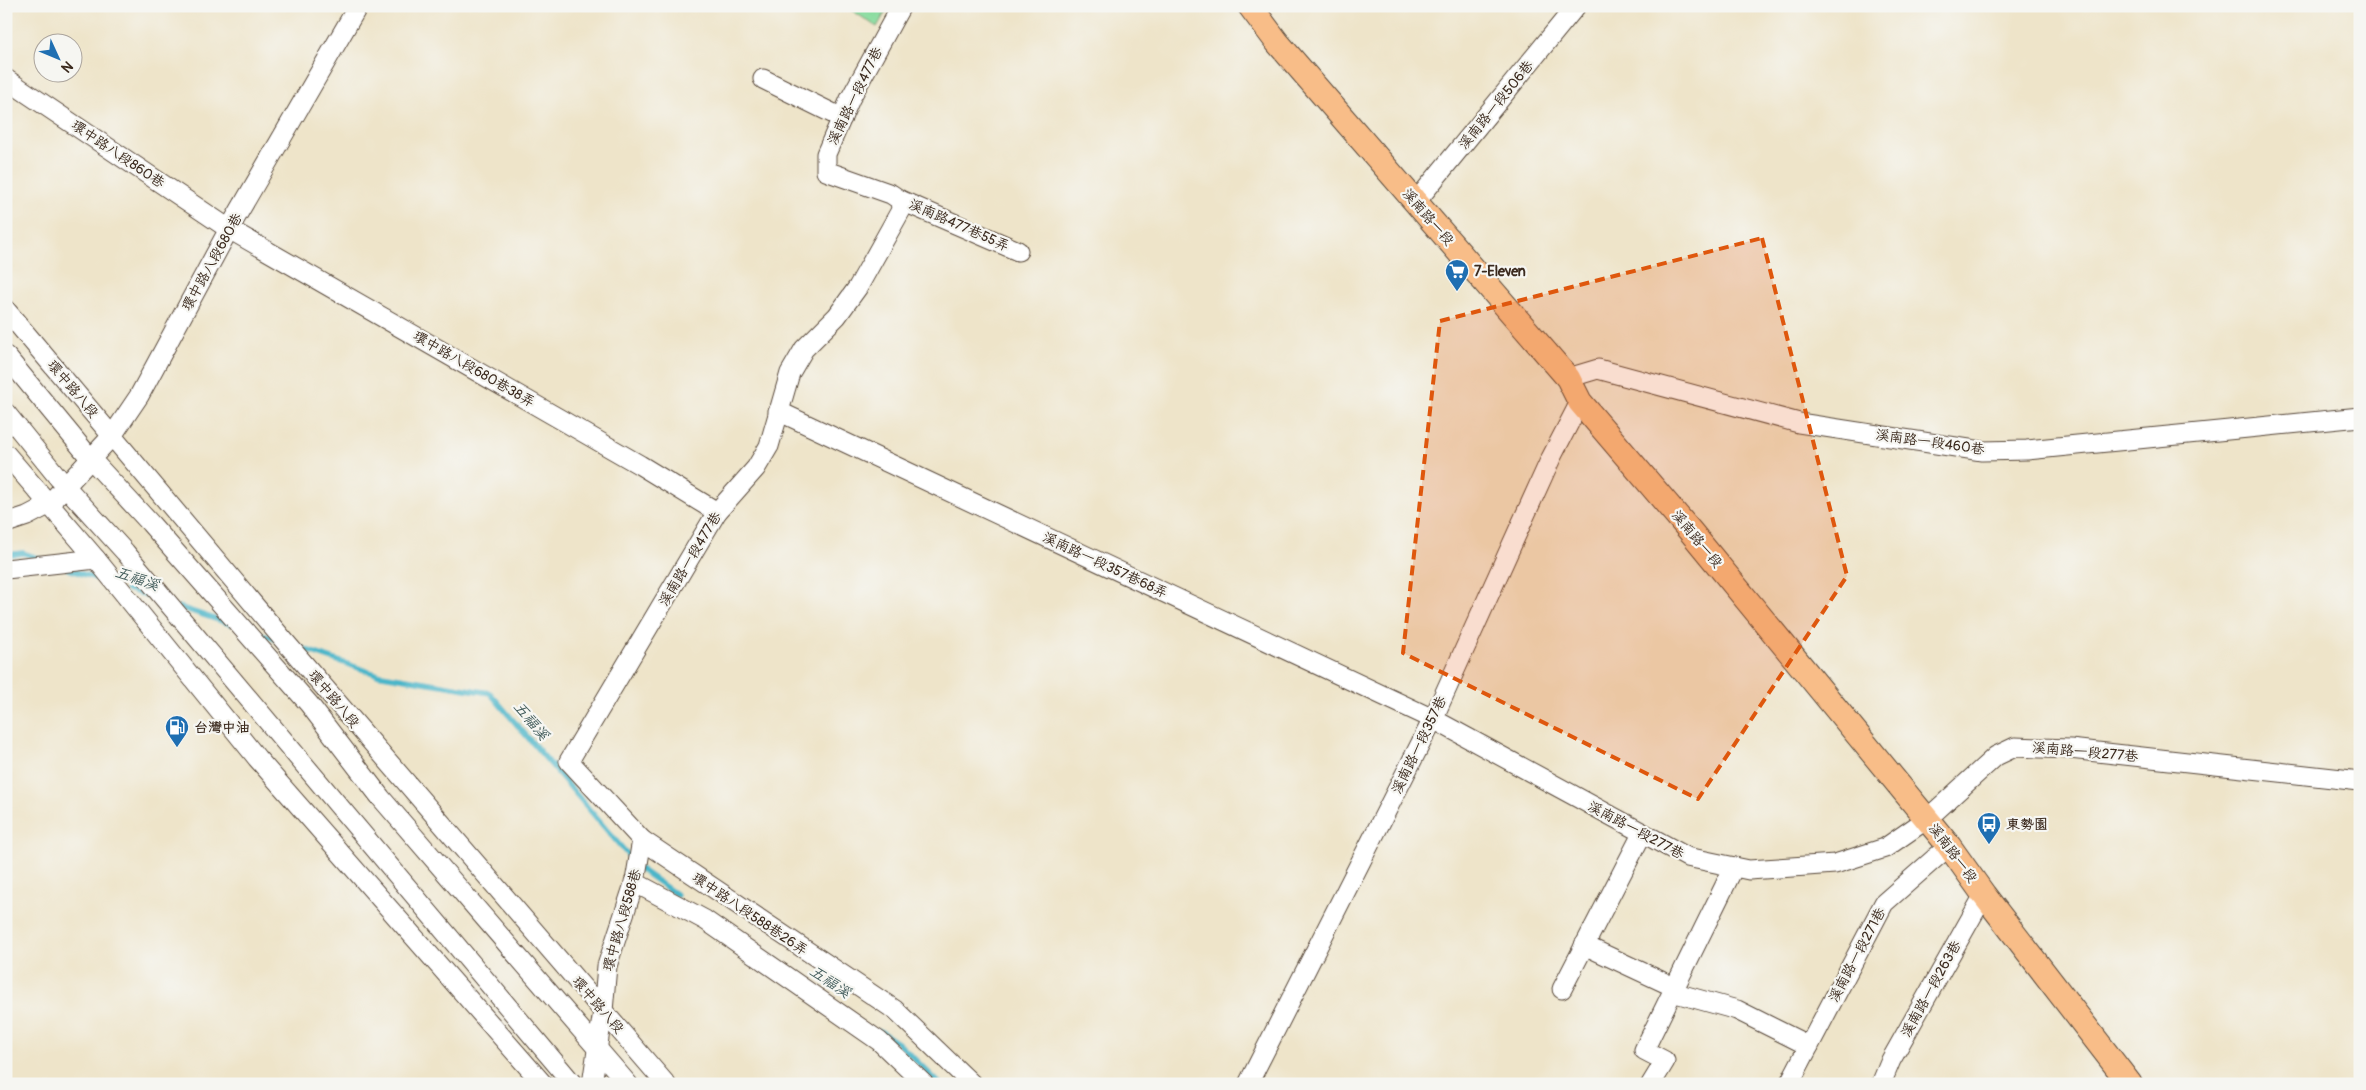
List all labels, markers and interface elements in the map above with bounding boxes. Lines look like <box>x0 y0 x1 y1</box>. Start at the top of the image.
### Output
north arrow <box>32 32 82 82</box>
street label: 溪南路一段477巷 <box>824 43 887 148</box>
street label: 溪南路一段506巷 <box>1455 56 1538 153</box>
text: N <box>58 57 76 76</box>
street label: 環中路八段860巷 <box>68 117 169 192</box>
street label: 溪南路一段 <box>1399 185 1457 249</box>
street label: 溪南路477巷55弄 <box>906 195 1012 255</box>
street label: 環中路八段680巷 <box>178 209 246 314</box>
supermarket icon: 7-Eleven <box>1444 258 1470 292</box>
place label: 7-Eleven <box>1474 263 1526 280</box>
street label: 環中路八段680巷38弄 <box>410 327 538 411</box>
street label: 環中路八段 <box>44 357 102 421</box>
street label: 溪南路一段460巷 <box>1874 426 1987 458</box>
street label: 溪南路一段 <box>1668 507 1726 571</box>
street label: 溪南路一段477巷 <box>655 508 725 609</box>
street label: 溪南路一段357巷68弄 <box>1040 529 1170 601</box>
water label: 五福溪 <box>113 563 162 596</box>
street label: 環中路八段 <box>305 667 363 731</box>
street label: 溪南路一段357巷 <box>1388 692 1450 797</box>
water label: 五福溪 <box>509 698 553 745</box>
fuel station icon: 台灣中油 <box>164 714 190 748</box>
place label: 台灣中油 <box>194 719 250 736</box>
street label: 溪南路一段277巷 <box>2031 739 2140 765</box>
street label: 溪南路一段277巷 <box>1585 797 1688 863</box>
bus stop icon: 東勢園 <box>1976 811 2002 845</box>
place label: 東勢園 <box>2006 816 2048 833</box>
street label: 溪南路一段 <box>1925 820 1981 886</box>
street label: 環中路八段588巷 <box>599 866 645 973</box>
street label: 環中路八段588巷26弄 <box>689 869 811 959</box>
street label: 溪南路一段271巷 <box>1825 904 1890 1005</box>
street label: 溪南路一段263巷 <box>1897 937 1965 1040</box>
water label: 五福溪 <box>806 962 855 1003</box>
street label: 環中路八段 <box>569 973 627 1037</box>

